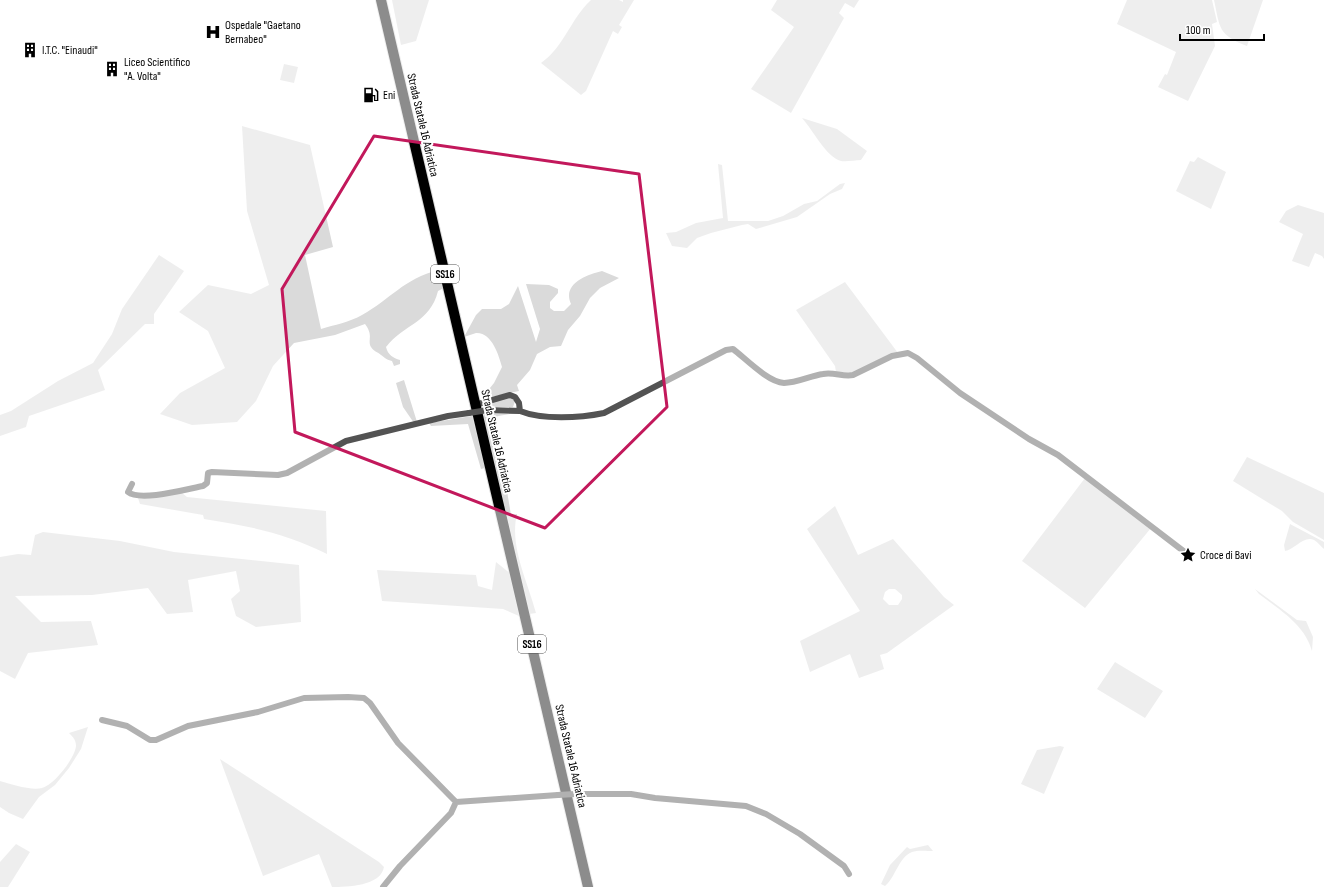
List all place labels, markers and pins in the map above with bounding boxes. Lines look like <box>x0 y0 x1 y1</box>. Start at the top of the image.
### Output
place label: Ospedale "Gaetano Bernabeo" <box>225 18 301 47</box>
hospital icon: Ospedale "Gaetano Bernabeo" <box>204 23 222 41</box>
building icon: I.T.C. "Einaudi" <box>21 41 39 59</box>
place label: I.T.C. "Einaudi" <box>42 43 98 58</box>
place label: Liceo Scientifico "A. Volta" <box>124 55 190 84</box>
building icon: Liceo Scientifico "A. Volta" <box>103 60 121 78</box>
fuel station icon: Eni <box>362 86 380 104</box>
place label: Eni <box>383 88 395 103</box>
place icon: Croce di Bavi <box>1179 546 1197 564</box>
place label: Croce di Bavi <box>1200 548 1251 563</box>

